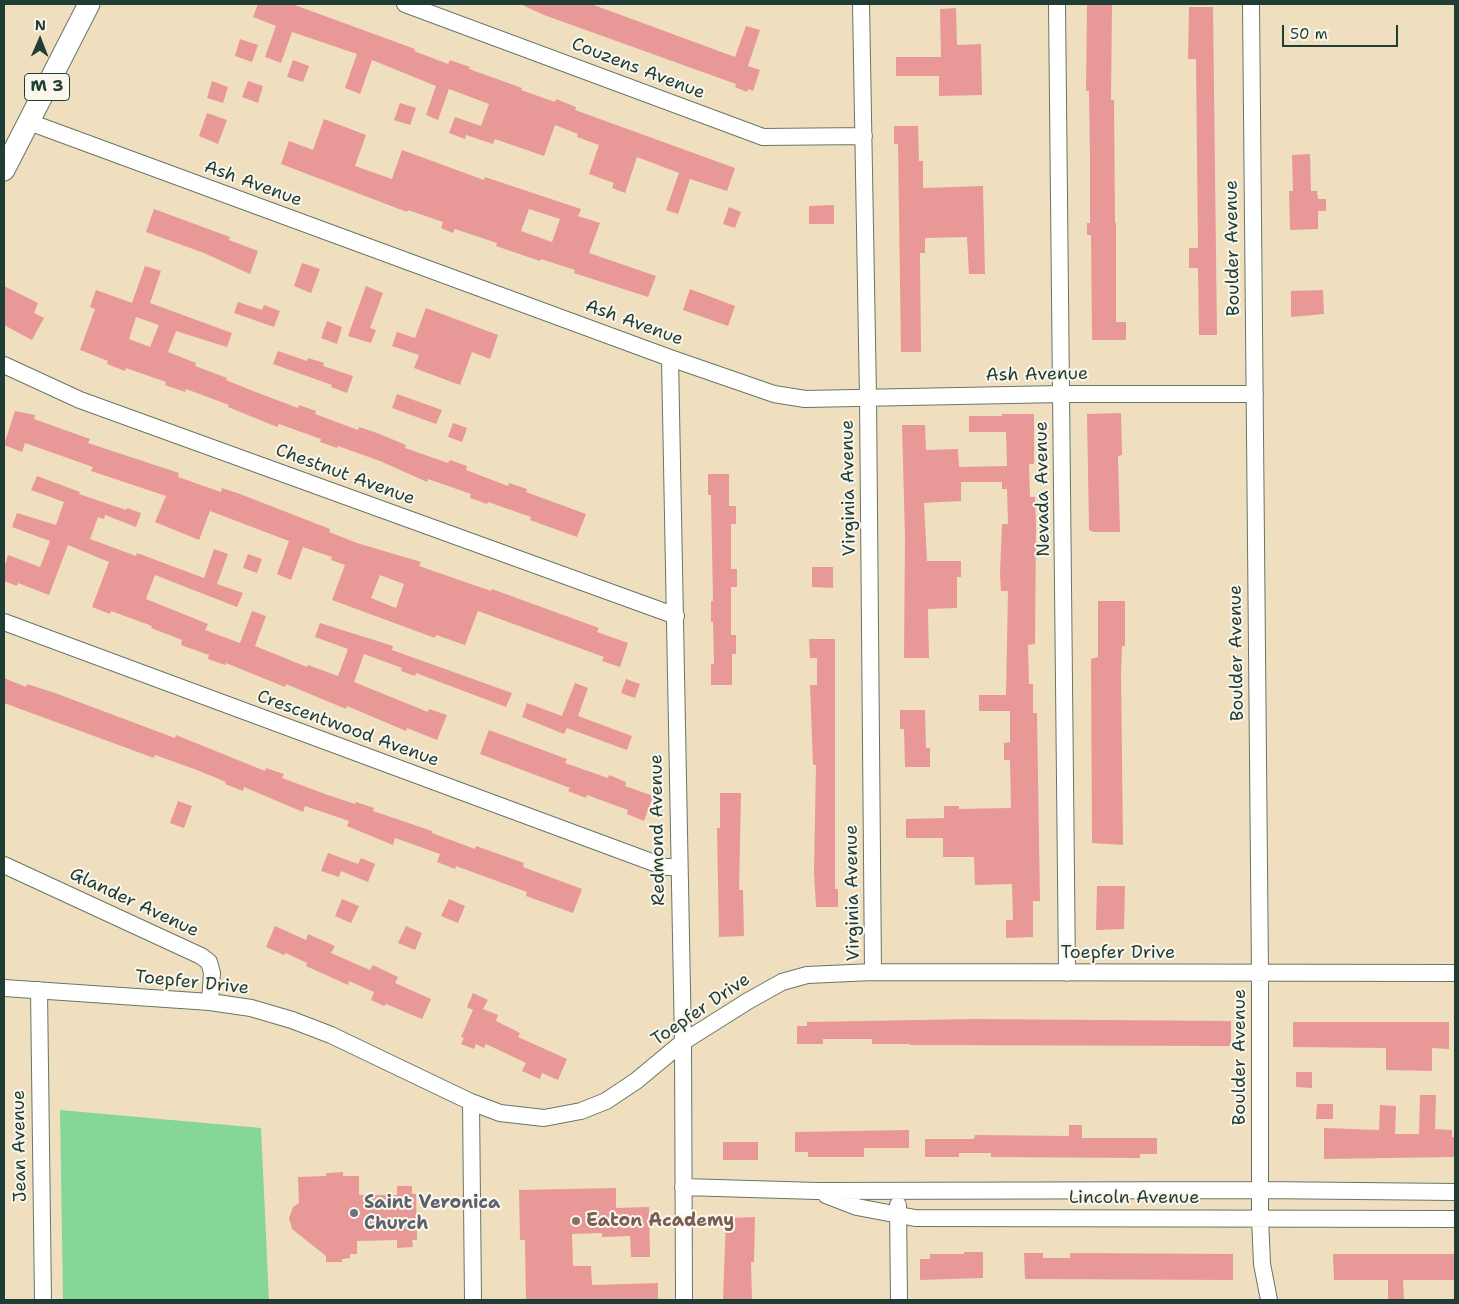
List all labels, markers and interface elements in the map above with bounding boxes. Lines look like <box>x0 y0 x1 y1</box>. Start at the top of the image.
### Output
north arrow <box>15 15 65 65</box>
scale bar <box>1284 15 1400 47</box>
text: N <box>35 16 46 34</box>
text: 50 m <box>1290 24 1328 44</box>
street label: Couzens Avenue <box>568 34 708 104</box>
road number: M 3 <box>24 74 70 100</box>
street label: Ash Avenue <box>201 156 305 212</box>
street label: Boulder Avenue <box>1221 180 1245 316</box>
street label: Ash Avenue <box>582 295 686 351</box>
street label: Ash Avenue <box>986 363 1088 387</box>
street label: Virginia Avenue <box>837 419 861 557</box>
street label: Nevada Avenue <box>1031 421 1055 557</box>
street label: Chestnut Avenue <box>272 440 418 510</box>
street label: Boulder Avenue <box>1225 585 1249 721</box>
street label: Crescentwood Avenue <box>254 686 442 772</box>
street label: Redmond Avenue <box>646 754 670 906</box>
street label: Virginia Avenue <box>841 824 865 962</box>
street label: Glander Avenue <box>66 864 202 942</box>
street label: Toepfer Drive <box>1061 942 1175 964</box>
street label: Toepfer Drive <box>134 966 250 1000</box>
street label: Toepfer Drive <box>648 969 754 1051</box>
street label: Boulder Avenue <box>1229 989 1251 1125</box>
street label: Jean Avenue <box>8 1090 32 1202</box>
street label: Lincoln Avenue <box>1069 1187 1199 1209</box>
place label: Saint Veronica Church <box>364 1192 500 1234</box>
marker: Saint Veronica Church <box>348 1207 360 1219</box>
place label: Eaton Academy <box>586 1210 734 1232</box>
marker: Eaton Academy <box>570 1215 582 1227</box>

